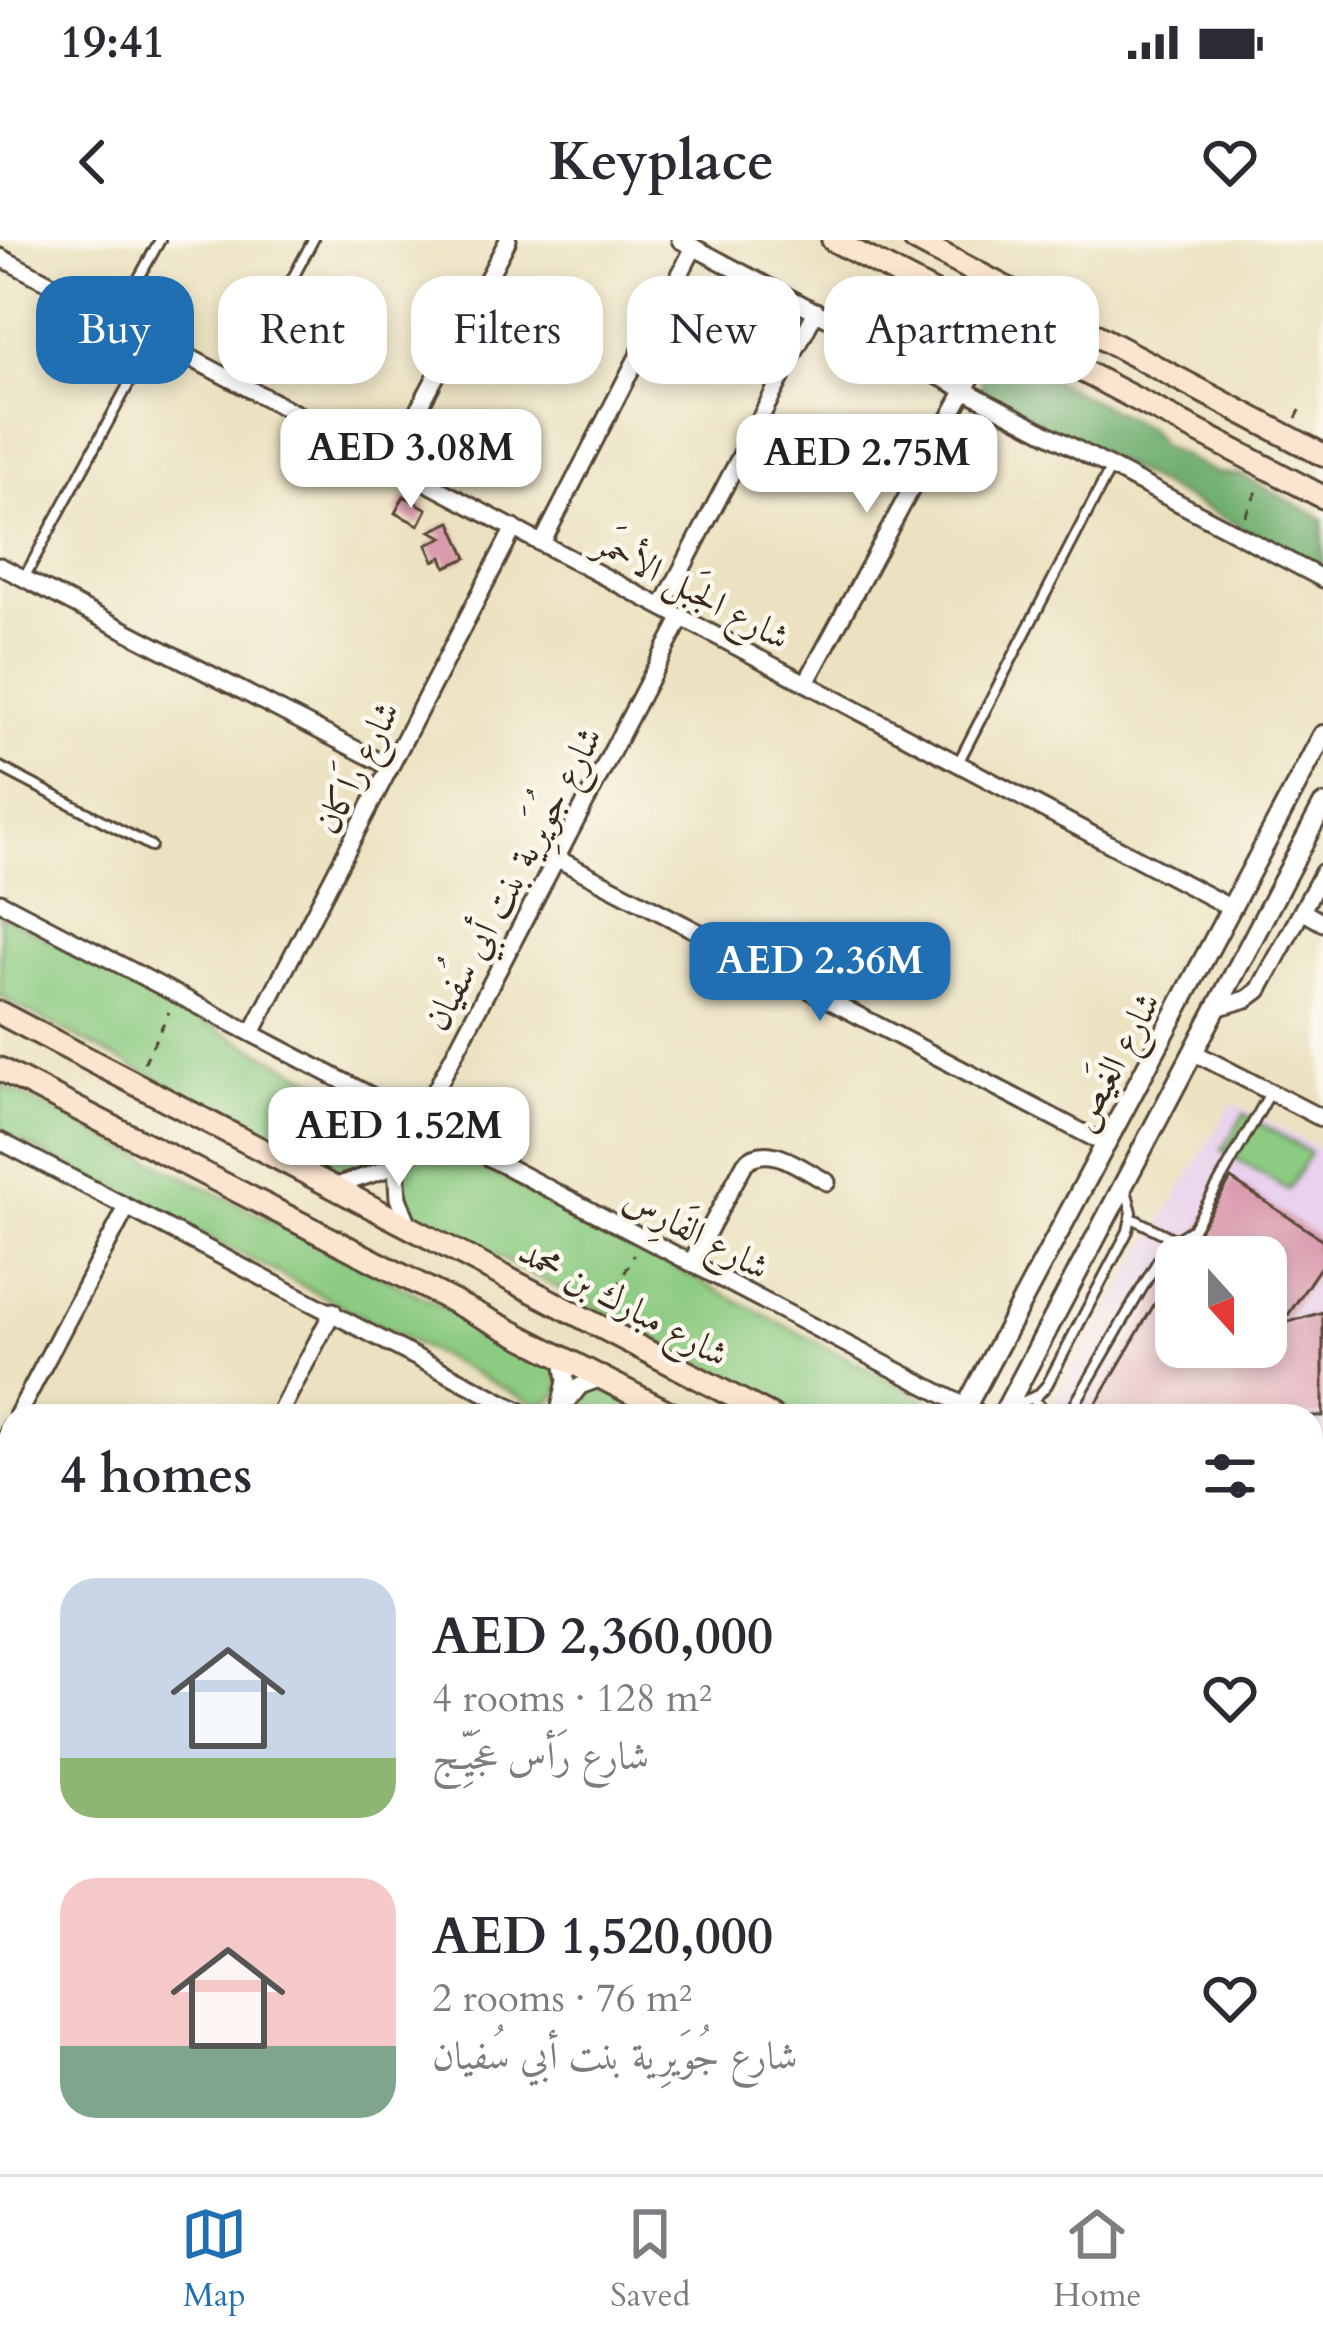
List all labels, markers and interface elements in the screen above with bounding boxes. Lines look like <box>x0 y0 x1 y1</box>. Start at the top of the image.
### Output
text: 19:41 <box>60 12 165 73</box>
text: Keyplace <box>549 126 774 199</box>
icon: back <box>60 129 126 195</box>
icon: heart <box>1197 129 1263 195</box>
chip: Buy <box>36 276 194 384</box>
chip: Rent <box>218 276 387 384</box>
chip: Filters <box>411 276 603 384</box>
chip: New <box>627 276 800 384</box>
chip: Apartment <box>824 276 1099 384</box>
pin: AED 3.08M <box>274 409 548 511</box>
pin: AED 2.75M <box>730 414 1004 516</box>
text: AED 3.08M <box>307 421 515 474</box>
text: AED 2.75M <box>763 426 971 479</box>
street label: شارع الجَبل الأحمَر <box>580 515 799 667</box>
street label: شارع رَاكان <box>301 692 416 845</box>
street label: شارع جُوَيرِية بنت أبي سُفيان <box>407 715 619 1042</box>
pin: AED 2.36M <box>683 922 957 1024</box>
text: AED 2.36M <box>716 934 924 987</box>
street label: شارع الغَيص <box>1057 983 1177 1142</box>
pin: AED 1.52M <box>262 1087 536 1189</box>
text: AED 1.52M <box>295 1099 503 1152</box>
street label: شارع الفَارِس <box>613 1173 779 1297</box>
street label: شارع مبارك بن محمد <box>508 1228 737 1384</box>
north arrow <box>1155 1236 1287 1368</box>
map controls <box>1155 1236 1287 1368</box>
text: 4 homes <box>60 1441 252 1511</box>
icon: filters <box>1197 1443 1263 1509</box>
text: AED 2,360,000 <box>432 1602 773 1672</box>
icon: home <box>156 1626 300 1770</box>
icon: heart <box>1197 1665 1263 1731</box>
text: 4 rooms · 128 m² <box>432 1672 712 1725</box>
text: شارع رَأس عجَيِّج <box>432 1730 649 1783</box>
text: AED 1,520,000 <box>432 1902 773 1972</box>
icon: home <box>156 1926 300 2070</box>
icon: heart <box>1197 1965 1263 2031</box>
text: 2 rooms · 76 m² <box>432 1972 692 2025</box>
text: شارع جُوَيرِية بنت أبي سُفيان <box>432 2030 798 2083</box>
tab: Map <box>181 2201 247 2318</box>
tab: Saved <box>610 2201 690 2318</box>
tab: Home <box>1053 2201 1142 2318</box>

